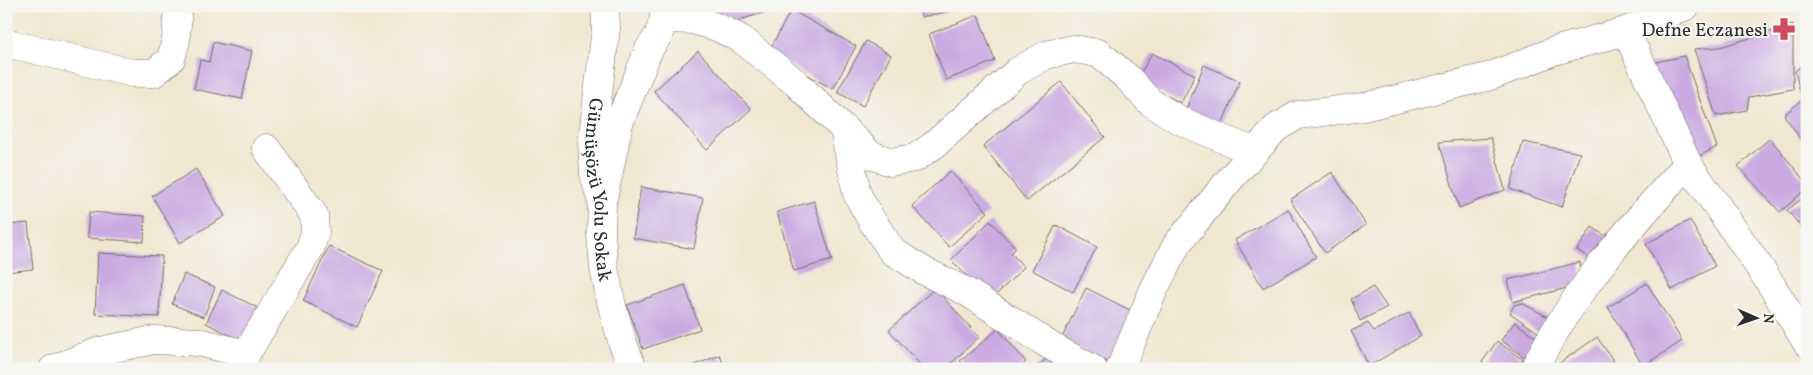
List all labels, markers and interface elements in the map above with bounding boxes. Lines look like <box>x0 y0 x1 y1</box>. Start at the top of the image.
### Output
pharmacy icon: Defne Eczanesi <box>1771 16 1797 42</box>
place label: Defne Eczanesi <box>1641 18 1768 44</box>
street label: Gümüşözü Yolu Sokak <box>577 96 618 284</box>
north arrow <box>1730 292 1780 342</box>
text: N <box>1758 313 1777 324</box>

